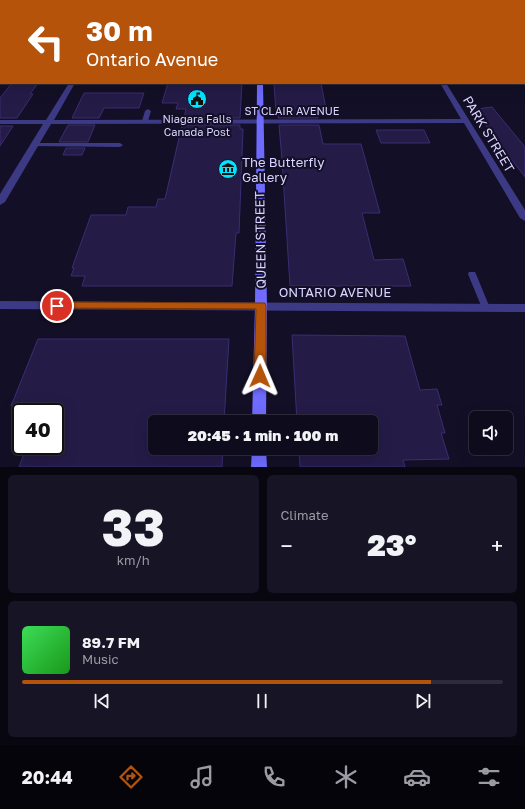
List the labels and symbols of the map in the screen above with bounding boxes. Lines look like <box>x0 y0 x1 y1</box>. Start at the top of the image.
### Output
public building icon: Niagara Falls Canada Post <box>186 88 208 110</box>
street label: PARK STREET <box>460 93 518 175</box>
street label: ST CLAIR AVENUE <box>244 104 340 117</box>
place label: Niagara Falls Canada Post <box>162 112 232 138</box>
place label: The Butterfly Gallery <box>242 154 325 185</box>
museum icon: The Butterfly Gallery <box>217 158 239 180</box>
street label: QUEEN STREET <box>251 191 269 289</box>
street label: ONTARIO AVENUE <box>279 284 391 300</box>
pin <box>40 289 74 323</box>
position arrow <box>239 355 281 397</box>
speed limit sign: 40 <box>12 403 64 455</box>

